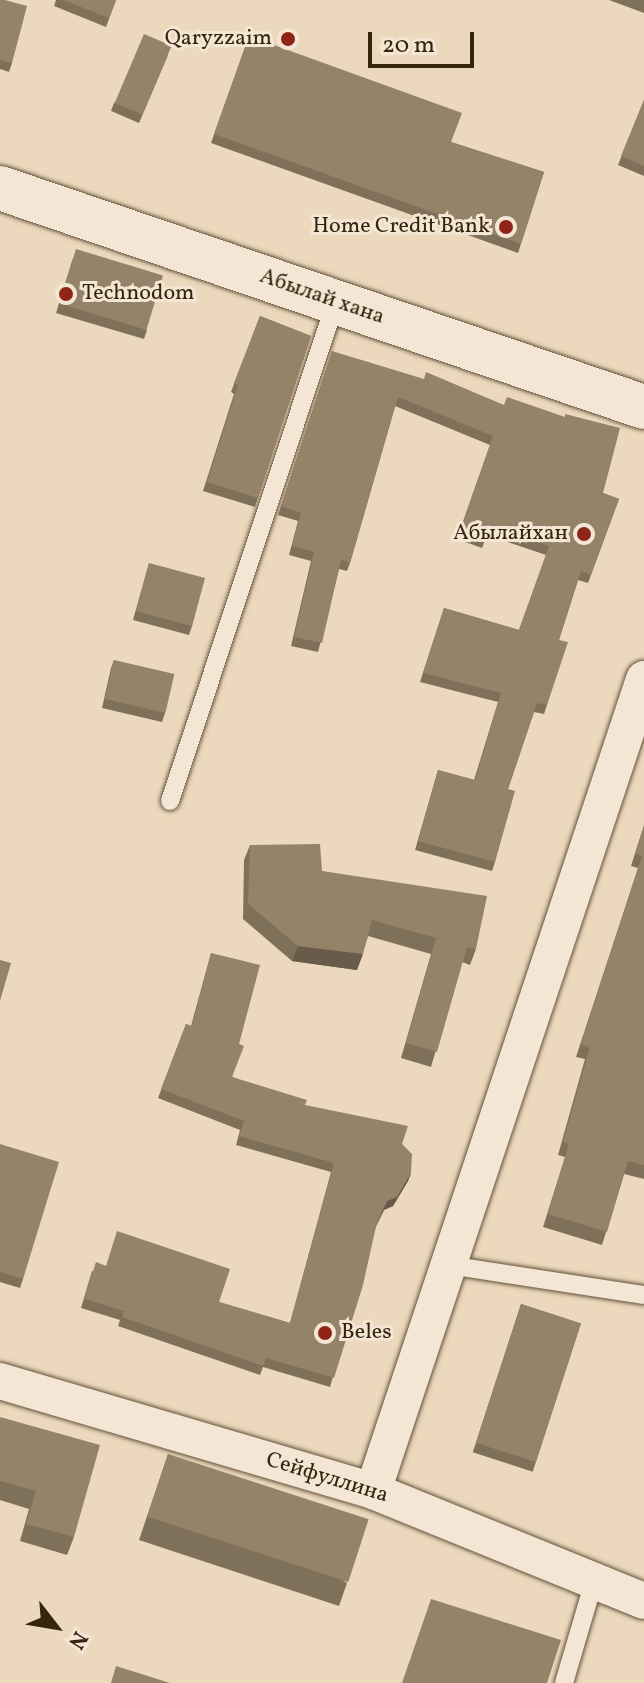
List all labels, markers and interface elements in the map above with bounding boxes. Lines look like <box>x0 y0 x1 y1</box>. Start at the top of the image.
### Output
scale bar <box>372 16 478 66</box>
place label: Qaryzzaim <box>165 26 272 52</box>
text: 20 m <box>382 29 435 63</box>
marker: Qaryzzaim <box>279 30 297 48</box>
place label: Home Credit Bank <box>312 214 490 240</box>
marker: Home Credit Bank <box>497 218 515 236</box>
street label: Абылай хана <box>256 263 388 331</box>
place label: Technodom <box>82 281 195 307</box>
marker: Technodom <box>57 285 75 303</box>
place label: Абылайхан <box>453 521 568 547</box>
marker: Абылайхан <box>575 525 593 543</box>
place label: Beles <box>341 1320 392 1346</box>
marker: Beles <box>316 1324 334 1342</box>
street label: Сейфуллина <box>263 1447 391 1509</box>
north arrow <box>16 1587 96 1667</box>
text: N <box>60 1625 94 1654</box>

